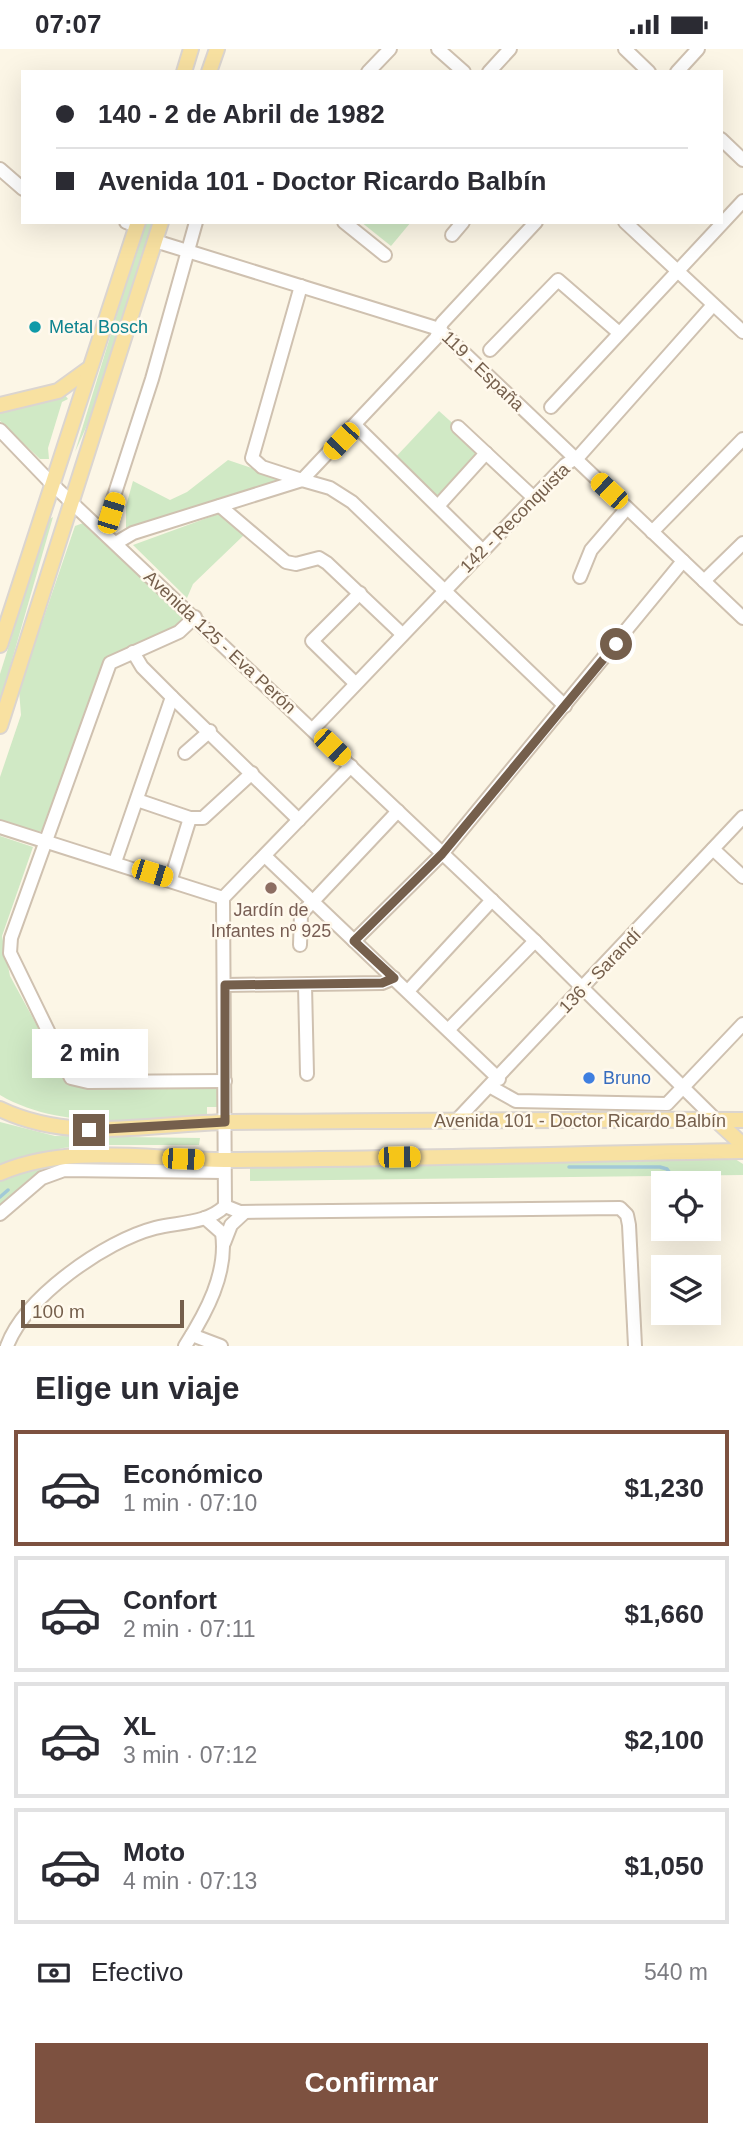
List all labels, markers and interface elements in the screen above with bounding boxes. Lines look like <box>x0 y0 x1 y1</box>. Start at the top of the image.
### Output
text: 07:07 <box>35 9 102 39</box>
text: 140 - 2 de Abril de 1982 <box>98 99 385 129</box>
text: Avenida 101 - Doctor Ricardo Balbín <box>98 166 546 196</box>
place label: Metal Bosch <box>49 317 148 337</box>
marker: Metal Bosch <box>27 319 43 335</box>
street label: 119 - España <box>438 327 529 416</box>
car <box>319 418 364 464</box>
street label: 142 - Reconquista <box>456 459 574 577</box>
car <box>587 469 632 513</box>
car <box>95 490 128 536</box>
street label: Avenida 125 - Eva Perón <box>140 567 300 717</box>
route start <box>600 628 632 660</box>
car <box>310 725 355 769</box>
car <box>129 857 176 889</box>
marker: Jardín de Infantes nº 925 <box>263 880 279 896</box>
place label: Jardín de Infantes nº 925 <box>211 900 331 941</box>
street label: 136 - Sarandí <box>555 925 645 1017</box>
callout: 2 min <box>31 1028 147 1077</box>
text: 2 min <box>60 1040 120 1066</box>
place label: Bruno <box>603 1068 651 1088</box>
marker: Bruno <box>581 1070 597 1086</box>
street label: Avenida 101 - Doctor Ricardo Balbín <box>434 1111 726 1131</box>
route end <box>73 1114 105 1146</box>
car <box>378 1146 421 1168</box>
car <box>162 1148 205 1170</box>
map controls <box>651 1171 721 1325</box>
button: locate <box>651 1171 721 1241</box>
button: layers <box>651 1255 721 1325</box>
scale bar <box>21 1297 184 1329</box>
text: 100 m <box>32 1301 85 1322</box>
text: Elige un viaje <box>35 1370 240 1406</box>
icon: car <box>39 1457 102 1520</box>
text: Económico <box>123 1459 263 1489</box>
text: $1,230 <box>624 1473 704 1503</box>
text: 1 min · 07:10 <box>123 1490 257 1516</box>
icon: car <box>39 1583 102 1646</box>
text: Confort <box>123 1585 217 1615</box>
text: $1,660 <box>624 1599 704 1629</box>
text: 2 min · 07:11 <box>123 1616 256 1642</box>
icon: car <box>39 1709 102 1772</box>
text: XL <box>123 1711 156 1741</box>
text: $2,100 <box>624 1725 704 1755</box>
text: 3 min · 07:12 <box>123 1742 257 1768</box>
icon: car <box>39 1835 102 1898</box>
text: Moto <box>123 1837 185 1867</box>
text: $1,050 <box>624 1851 704 1881</box>
text: 4 min · 07:13 <box>123 1868 257 1894</box>
icon: cash <box>35 1954 73 1992</box>
text: Efectivo <box>91 1957 184 1987</box>
text: 540 m <box>644 1959 708 1985</box>
button: Confirmar <box>35 2043 708 2123</box>

